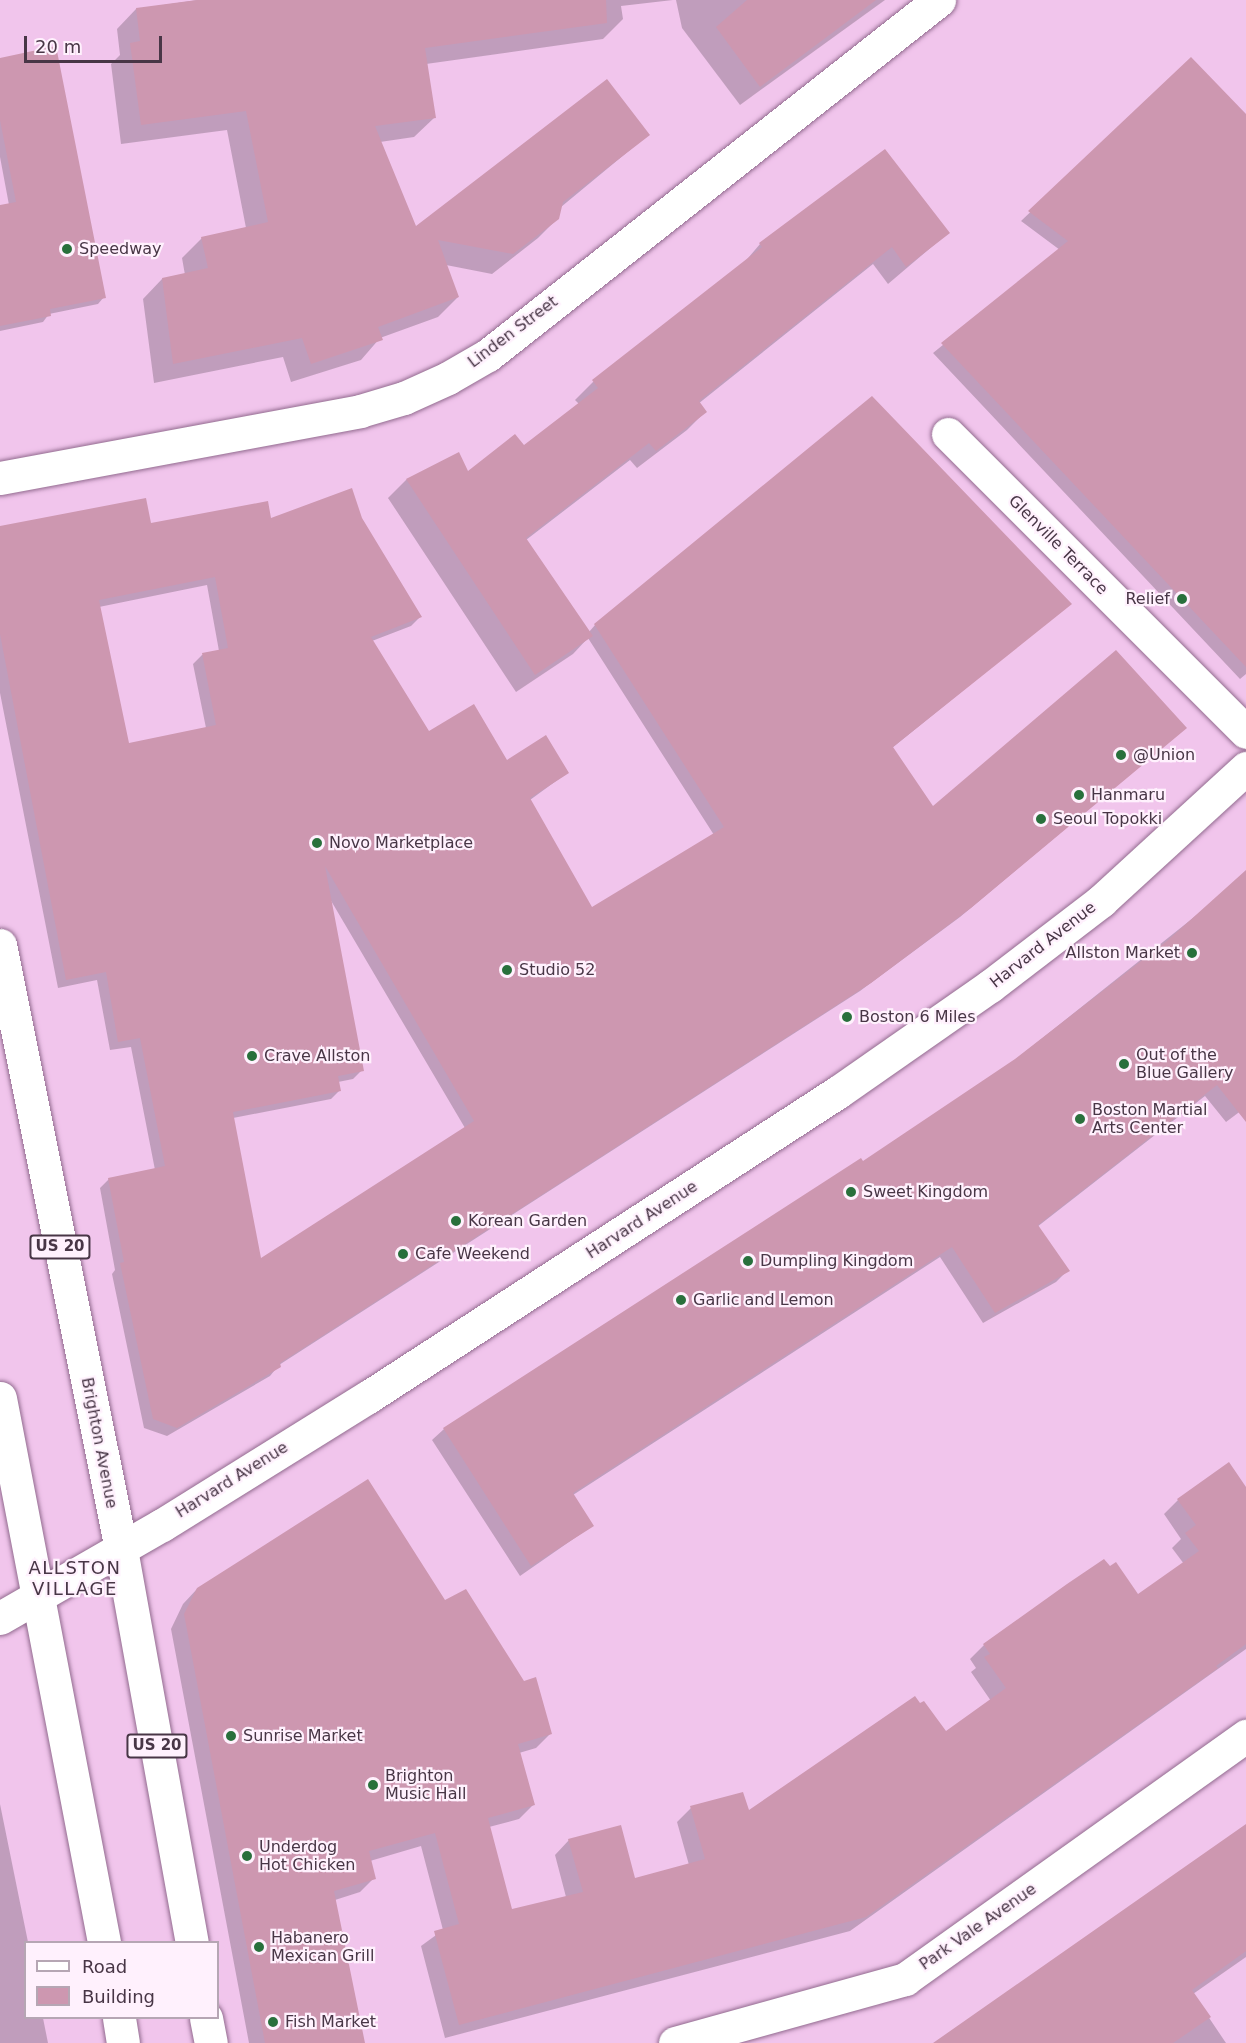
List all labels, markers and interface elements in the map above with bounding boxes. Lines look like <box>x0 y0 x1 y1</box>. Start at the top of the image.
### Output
scale bar <box>27 24 165 62</box>
text: 20 m <box>35 36 81 57</box>
place label: Speedway <box>79 239 162 259</box>
marker: Speedway <box>60 242 74 256</box>
street label: Linden Street <box>464 292 562 372</box>
street label: Glenville Terrace <box>1004 491 1112 599</box>
place label: Relief <box>1125 589 1170 609</box>
marker: Relief <box>1175 592 1189 606</box>
place label: @Union <box>1133 745 1195 765</box>
marker: @Union <box>1114 748 1128 762</box>
place label: Hanmaru <box>1091 785 1165 805</box>
marker: Hanmaru <box>1072 788 1086 802</box>
place label: Seoul Topokki <box>1053 809 1162 829</box>
marker: Seoul Topokki <box>1034 812 1048 826</box>
place label: Novo Marketplace <box>329 833 473 853</box>
marker: Novo Marketplace <box>310 836 324 850</box>
street label: Harvard Avenue <box>986 898 1100 992</box>
place label: Allston Market <box>1066 943 1180 963</box>
marker: Allston Market <box>1185 946 1199 960</box>
place label: Studio 52 <box>519 960 595 980</box>
marker: Studio 52 <box>500 963 514 977</box>
place label: Boston 6 Miles <box>859 1007 976 1027</box>
marker: Boston 6 Miles <box>840 1010 854 1024</box>
place label: Out of the Blue Gallery <box>1136 1045 1233 1083</box>
place label: Crave Allston <box>264 1046 370 1066</box>
marker: Crave Allston <box>245 1049 259 1063</box>
marker: Out of the Blue Gallery <box>1117 1057 1131 1071</box>
place label: Boston Martial Arts Center <box>1092 1100 1208 1138</box>
marker: Boston Martial Arts Center <box>1073 1112 1087 1126</box>
street label: Harvard Avenue <box>583 1177 701 1263</box>
place label: Sweet Kingdom <box>863 1182 988 1202</box>
marker: Sweet Kingdom <box>844 1185 858 1199</box>
place label: Korean Garden <box>468 1211 587 1231</box>
marker: Korean Garden <box>449 1214 463 1228</box>
road number: US 20 <box>28 1235 92 1259</box>
place label: Cafe Weekend <box>415 1244 530 1264</box>
marker: Cafe Weekend <box>396 1247 410 1261</box>
place label: Dumpling Kingdom <box>760 1251 913 1271</box>
marker: Dumpling Kingdom <box>741 1254 755 1268</box>
place label: Garlic and Lemon <box>693 1290 834 1310</box>
marker: Garlic and Lemon <box>674 1293 688 1307</box>
street label: Brighton Avenue <box>77 1376 121 1510</box>
street label: Harvard Avenue <box>172 1438 292 1522</box>
district label: ALLSTON VILLAGE <box>29 1558 121 1600</box>
place label: Sunrise Market <box>243 1726 363 1746</box>
marker: Sunrise Market <box>224 1729 238 1743</box>
road number: US 20 <box>126 1734 188 1758</box>
place label: Brighton Music Hall <box>385 1766 466 1804</box>
marker: Brighton Music Hall <box>366 1778 380 1792</box>
place label: Underdog Hot Chicken <box>259 1837 355 1875</box>
marker: Underdog Hot Chicken <box>240 1849 254 1863</box>
street label: Park Vale Avenue <box>916 1880 1040 1974</box>
place label: Habanero Mexican Grill <box>271 1928 374 1966</box>
marker: Habanero Mexican Grill <box>252 1940 266 1954</box>
legend <box>24 1941 219 2019</box>
text: Road <box>82 1956 127 1977</box>
text: Building <box>82 1986 155 2007</box>
place label: Fish Market <box>285 2012 376 2032</box>
marker: Fish Market <box>266 2015 280 2029</box>

